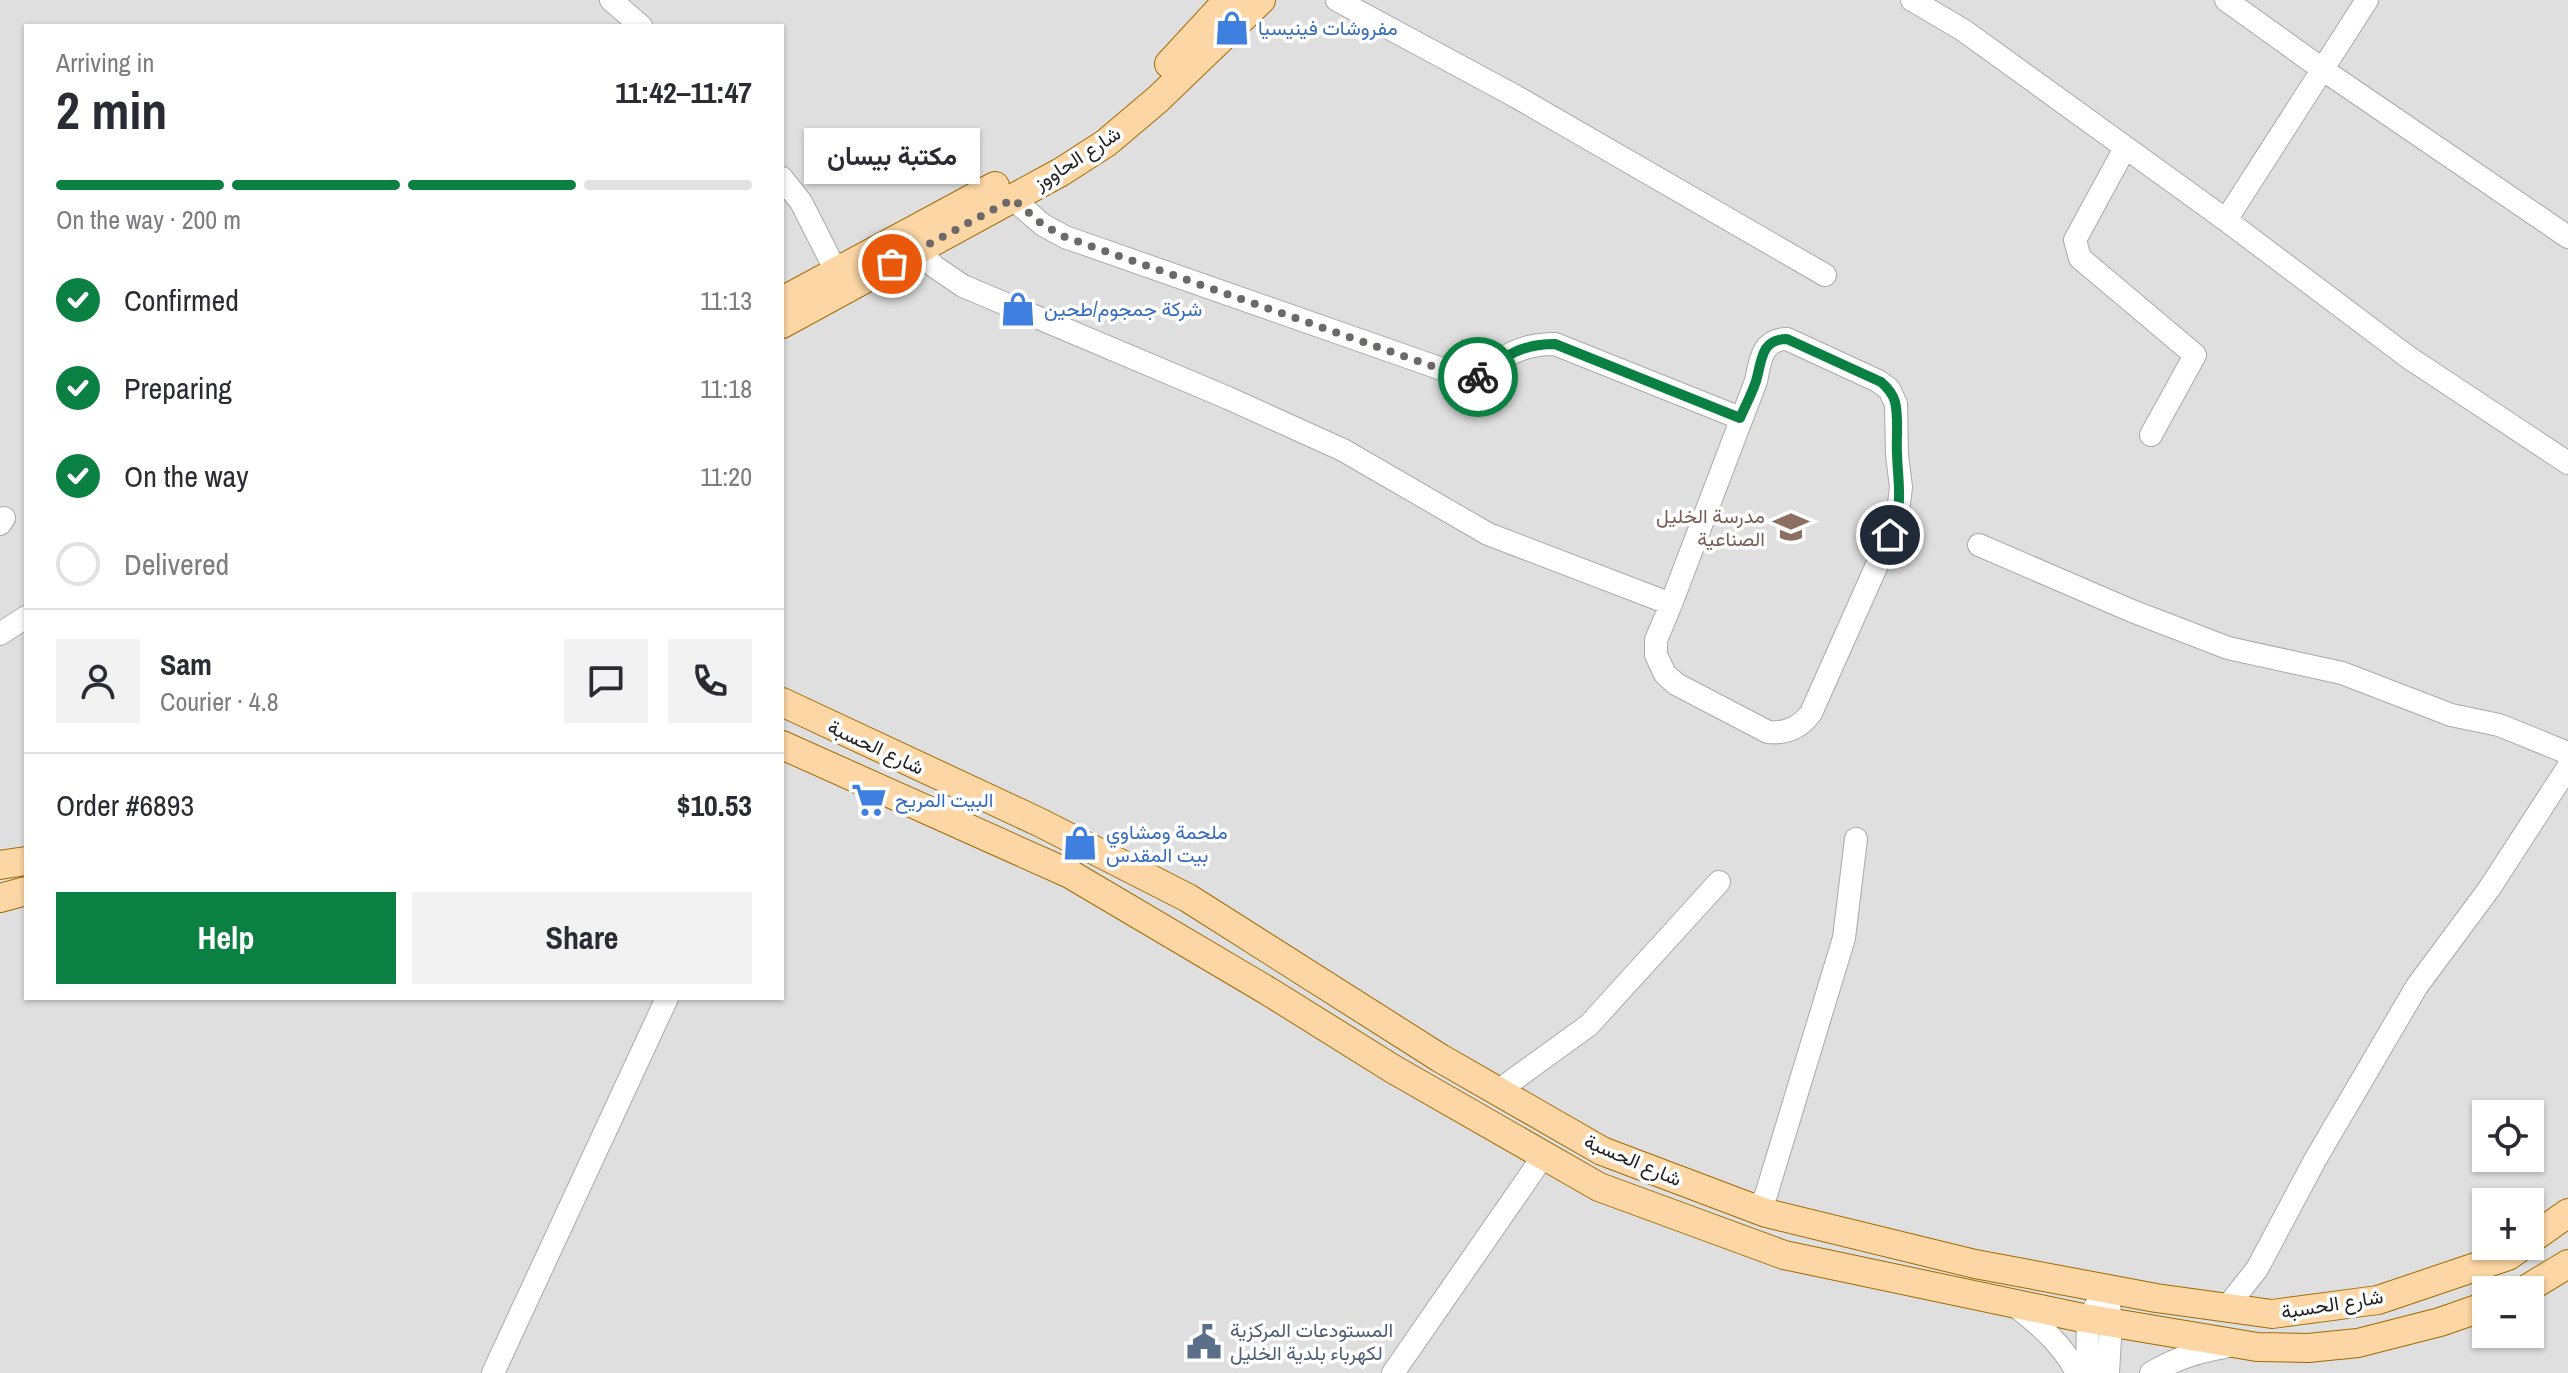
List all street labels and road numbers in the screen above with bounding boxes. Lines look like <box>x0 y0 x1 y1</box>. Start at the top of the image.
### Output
street label: شارع الحاووز <box>1027 119 1126 197</box>
street label: شارع الحسبة <box>823 713 929 781</box>
street label: شارع الحسبة <box>1580 1127 1686 1193</box>
street label: شارع الحسبة <box>2279 1282 2385 1326</box>

